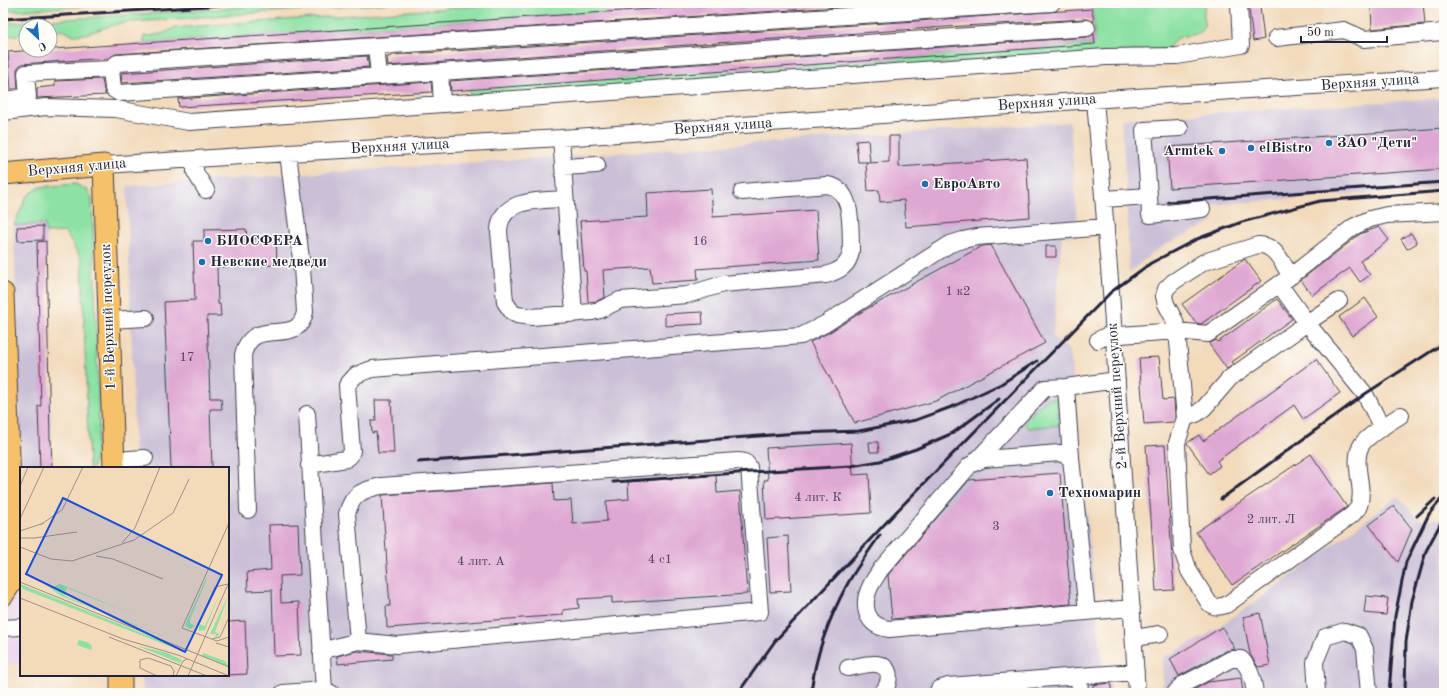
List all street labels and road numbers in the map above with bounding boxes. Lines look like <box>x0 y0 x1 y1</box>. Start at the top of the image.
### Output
street label: Верхняя улица <box>1320 72 1420 94</box>
street label: Верхняя улица <box>997 92 1097 114</box>
street label: Верхняя улица <box>673 116 773 138</box>
street label: Верхняя улица <box>350 137 450 157</box>
street label: Верхняя улица <box>27 156 127 180</box>
street label: 1-й Верхний переулок <box>99 243 119 391</box>
street label: 2-й Верхний переулок <box>1105 322 1131 470</box>

